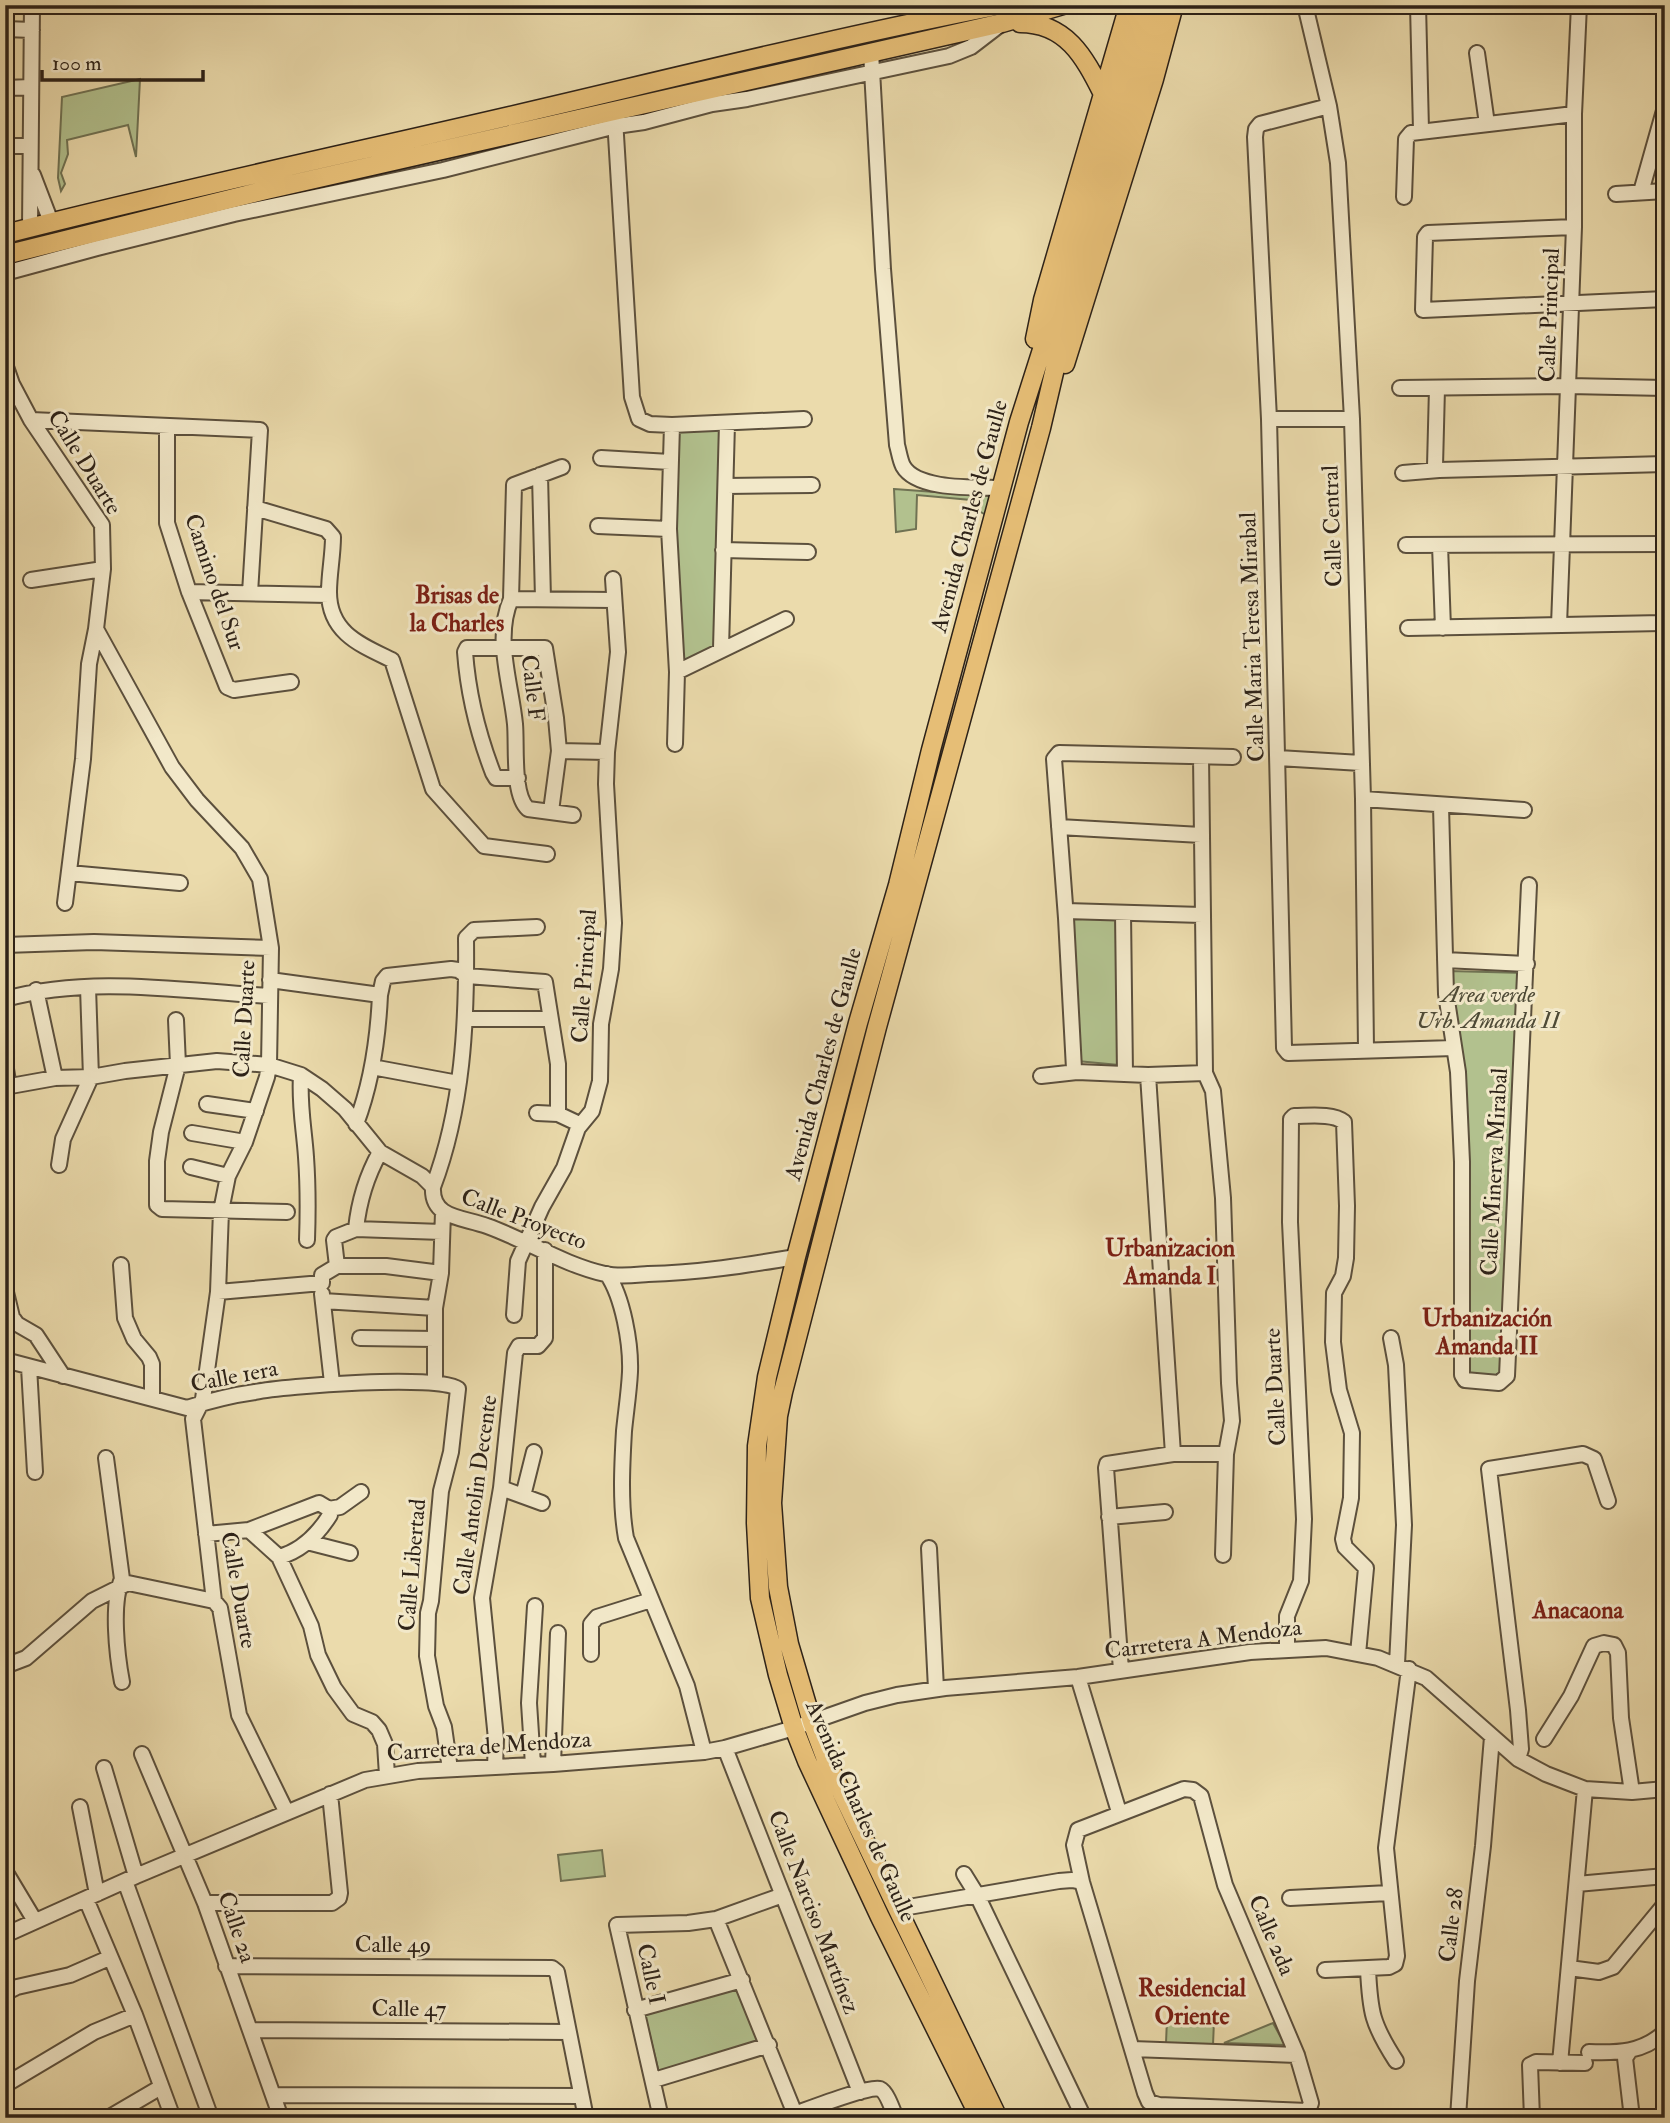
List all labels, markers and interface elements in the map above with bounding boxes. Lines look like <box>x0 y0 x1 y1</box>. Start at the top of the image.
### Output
scale bar <box>42 38 203 82</box>
text: 100 m <box>52 50 102 77</box>
street label: Calle Principal <box>1532 247 1567 383</box>
street label: Avenida Charles de Gaulle <box>924 396 1014 636</box>
street label: Calle Duarte <box>41 404 129 520</box>
street label: Calle Central <box>1315 464 1349 587</box>
street label: Camino del Sur <box>178 510 252 655</box>
street label: Calle Maria Teresa Mirabal <box>1233 511 1271 762</box>
district label: Brisas de la Charles <box>409 580 504 639</box>
street label: Calle F <box>515 653 551 723</box>
street label: Calle Principal <box>565 908 604 1044</box>
street label: Avenida Charles de Gaulle <box>778 944 868 1184</box>
street label: Calle Duarte <box>226 959 262 1079</box>
park label: Area verde Urb. Amanda II <box>1416 980 1563 1035</box>
street label: Calle Minerva Mirabal <box>1474 1067 1514 1277</box>
street label: Calle Proyecto <box>457 1182 591 1256</box>
district label: Urbanizacion Amanda I <box>1105 1233 1236 1292</box>
district label: Urbanización Amanda II <box>1422 1303 1553 1362</box>
street label: Calle Duarte <box>1257 1327 1293 1447</box>
street label: Calle 1era <box>188 1353 281 1399</box>
street label: Calle Antolin Decente <box>447 1393 503 1597</box>
street label: Calle Libertad <box>392 1498 432 1632</box>
street label: Calle Duarte <box>214 1529 264 1651</box>
district label: Anacaona <box>1532 1595 1625 1626</box>
street label: Carretera A Mendoza <box>1103 1612 1304 1665</box>
street label: Avenida Charles de Gaulle <box>799 1695 923 1927</box>
street label: Carretera de Mendoza <box>386 1724 593 1768</box>
street label: Calle Narciso Martínez <box>762 1806 866 2018</box>
street label: Calle 28 <box>1432 1886 1470 1964</box>
street label: Calle 2a <box>211 1888 263 1967</box>
street label: Calle 2da <box>1242 1890 1302 1980</box>
street label: Calle 49 <box>355 1930 431 1959</box>
street label: Calle I <box>630 1941 672 2007</box>
district label: Residencial Oriente <box>1138 1973 1247 2032</box>
street label: Calle 47 <box>372 1994 447 2023</box>

